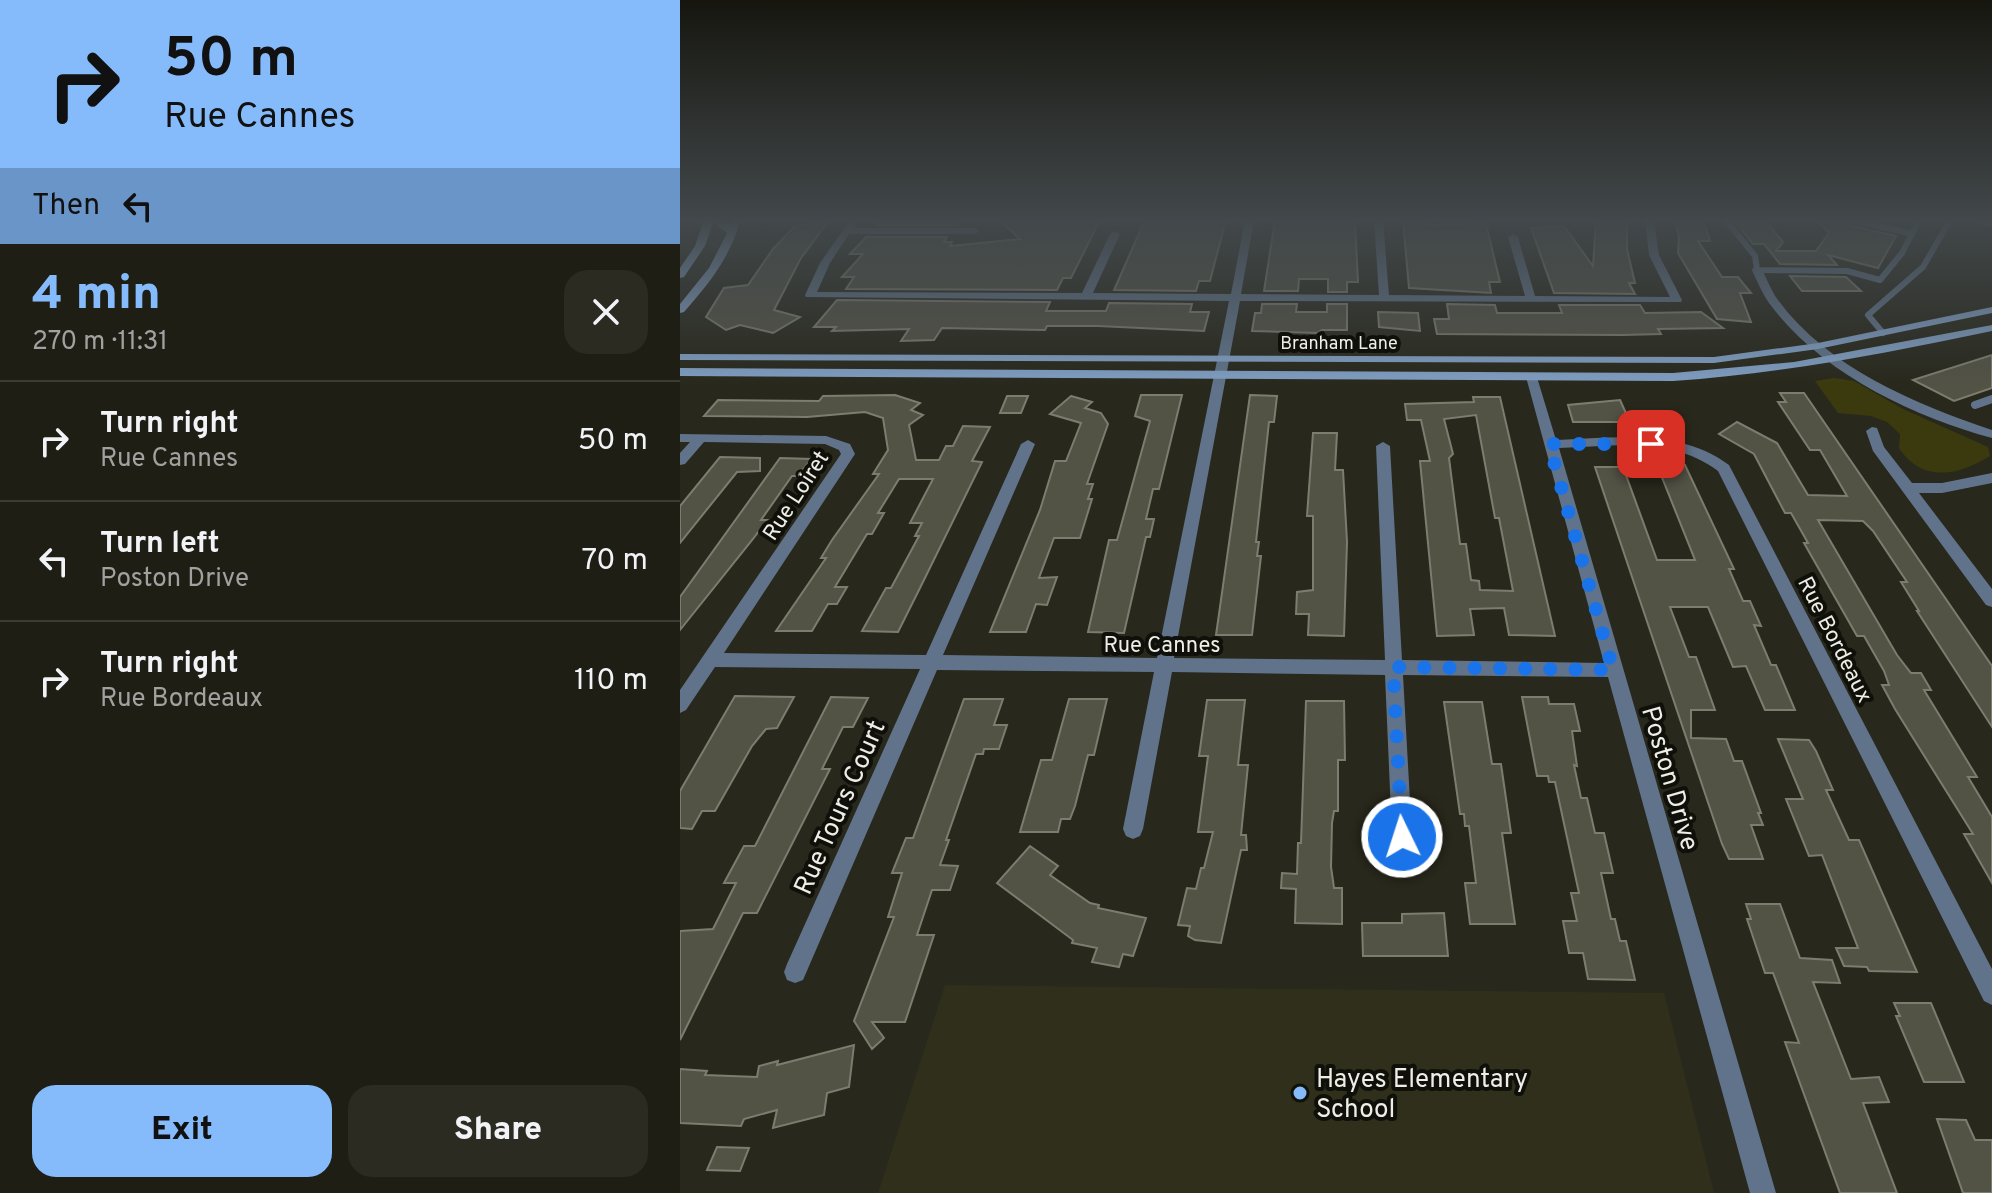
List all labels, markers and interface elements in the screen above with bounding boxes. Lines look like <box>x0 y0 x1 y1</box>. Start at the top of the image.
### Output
text: 50 m <box>164 26 298 96</box>
icon: right <box>32 32 136 136</box>
text: Rue Cannes <box>164 95 355 141</box>
icon: left <box>116 184 160 228</box>
text: Then <box>32 188 100 225</box>
text: 4 min <box>32 266 161 326</box>
button: close <box>564 270 648 354</box>
text: 270 m · 11:31 <box>32 326 168 359</box>
street label: Branham Lane <box>1280 333 1398 356</box>
text: Turn right <box>100 406 238 443</box>
pin <box>1617 410 1685 478</box>
icon: right <box>32 419 76 463</box>
icon: arrive <box>1629 422 1673 466</box>
text: 50 m <box>578 423 648 460</box>
text: Rue Cannes <box>100 443 238 476</box>
street label: Rue Loiret <box>758 446 836 546</box>
text: Turn left <box>100 526 220 563</box>
icon: left <box>32 539 76 583</box>
text: 70 m <box>582 543 648 580</box>
text: Poston Drive <box>100 563 249 596</box>
street label: Rue Bordeaux <box>1790 573 1877 708</box>
street label: Rue Cannes <box>1104 633 1221 660</box>
text: Turn right <box>100 646 238 683</box>
icon: right <box>32 659 76 703</box>
text: 110 m <box>574 663 648 700</box>
text: Rue Bordeaux <box>100 683 263 716</box>
street label: Poston Drive <box>1632 703 1705 855</box>
street label: Rue Tours Court <box>788 716 894 900</box>
position arrow <box>1360 795 1444 879</box>
place label: Hayes Elementary School <box>1316 1064 1528 1127</box>
marker: Hayes Elementary School <box>1291 1084 1309 1102</box>
button: Exit <box>32 1085 332 1177</box>
button: Share <box>348 1085 648 1177</box>

